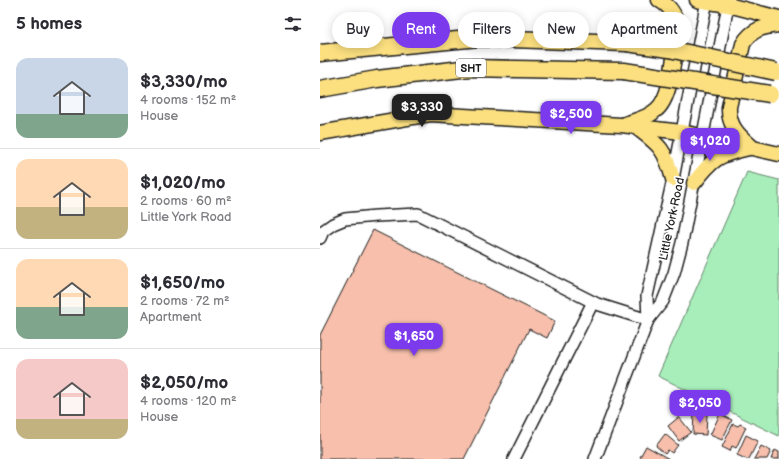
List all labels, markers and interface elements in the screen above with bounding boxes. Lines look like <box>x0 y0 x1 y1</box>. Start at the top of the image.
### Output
chip: Buy <box>332 12 384 48</box>
chip: Rent <box>392 12 450 48</box>
chip: Filters <box>458 12 525 48</box>
chip: New <box>533 12 589 48</box>
chip: Apartment <box>597 12 692 48</box>
icon: filters <box>282 13 304 35</box>
text: 5 homes <box>16 14 82 34</box>
road number: SHT <box>456 59 486 77</box>
text: $3,330/mo <box>140 72 228 92</box>
icon: home <box>48 74 96 122</box>
text: 4 rooms · 152 m² <box>140 92 236 108</box>
pin: $3,330 <box>389 94 455 128</box>
text: $3,330 <box>401 99 443 115</box>
pin: $2,500 <box>538 101 604 135</box>
text: $2,500 <box>550 106 592 122</box>
text: House <box>140 108 178 124</box>
pin: $1,020 <box>677 128 743 162</box>
text: $1,020 <box>690 133 730 149</box>
text: $1,020/mo <box>140 173 225 193</box>
icon: home <box>48 175 96 223</box>
street label: Little York Road <box>656 176 688 262</box>
text: 2 rooms · 60 m² <box>140 193 232 209</box>
text: Little York Road <box>140 209 232 225</box>
text: $1,650/mo <box>140 273 225 293</box>
icon: home <box>48 275 96 323</box>
text: 2 rooms · 72 m² <box>140 293 230 309</box>
text: Apartment <box>140 309 201 325</box>
pin: $1,650 <box>381 323 447 357</box>
text: $1,650 <box>394 328 434 344</box>
text: $2,050/mo <box>140 373 228 393</box>
icon: home <box>48 375 96 423</box>
pin: $2,050 <box>667 390 733 424</box>
text: 4 rooms · 120 m² <box>140 393 237 409</box>
text: $2,050 <box>679 395 721 411</box>
text: House <box>140 409 178 425</box>

